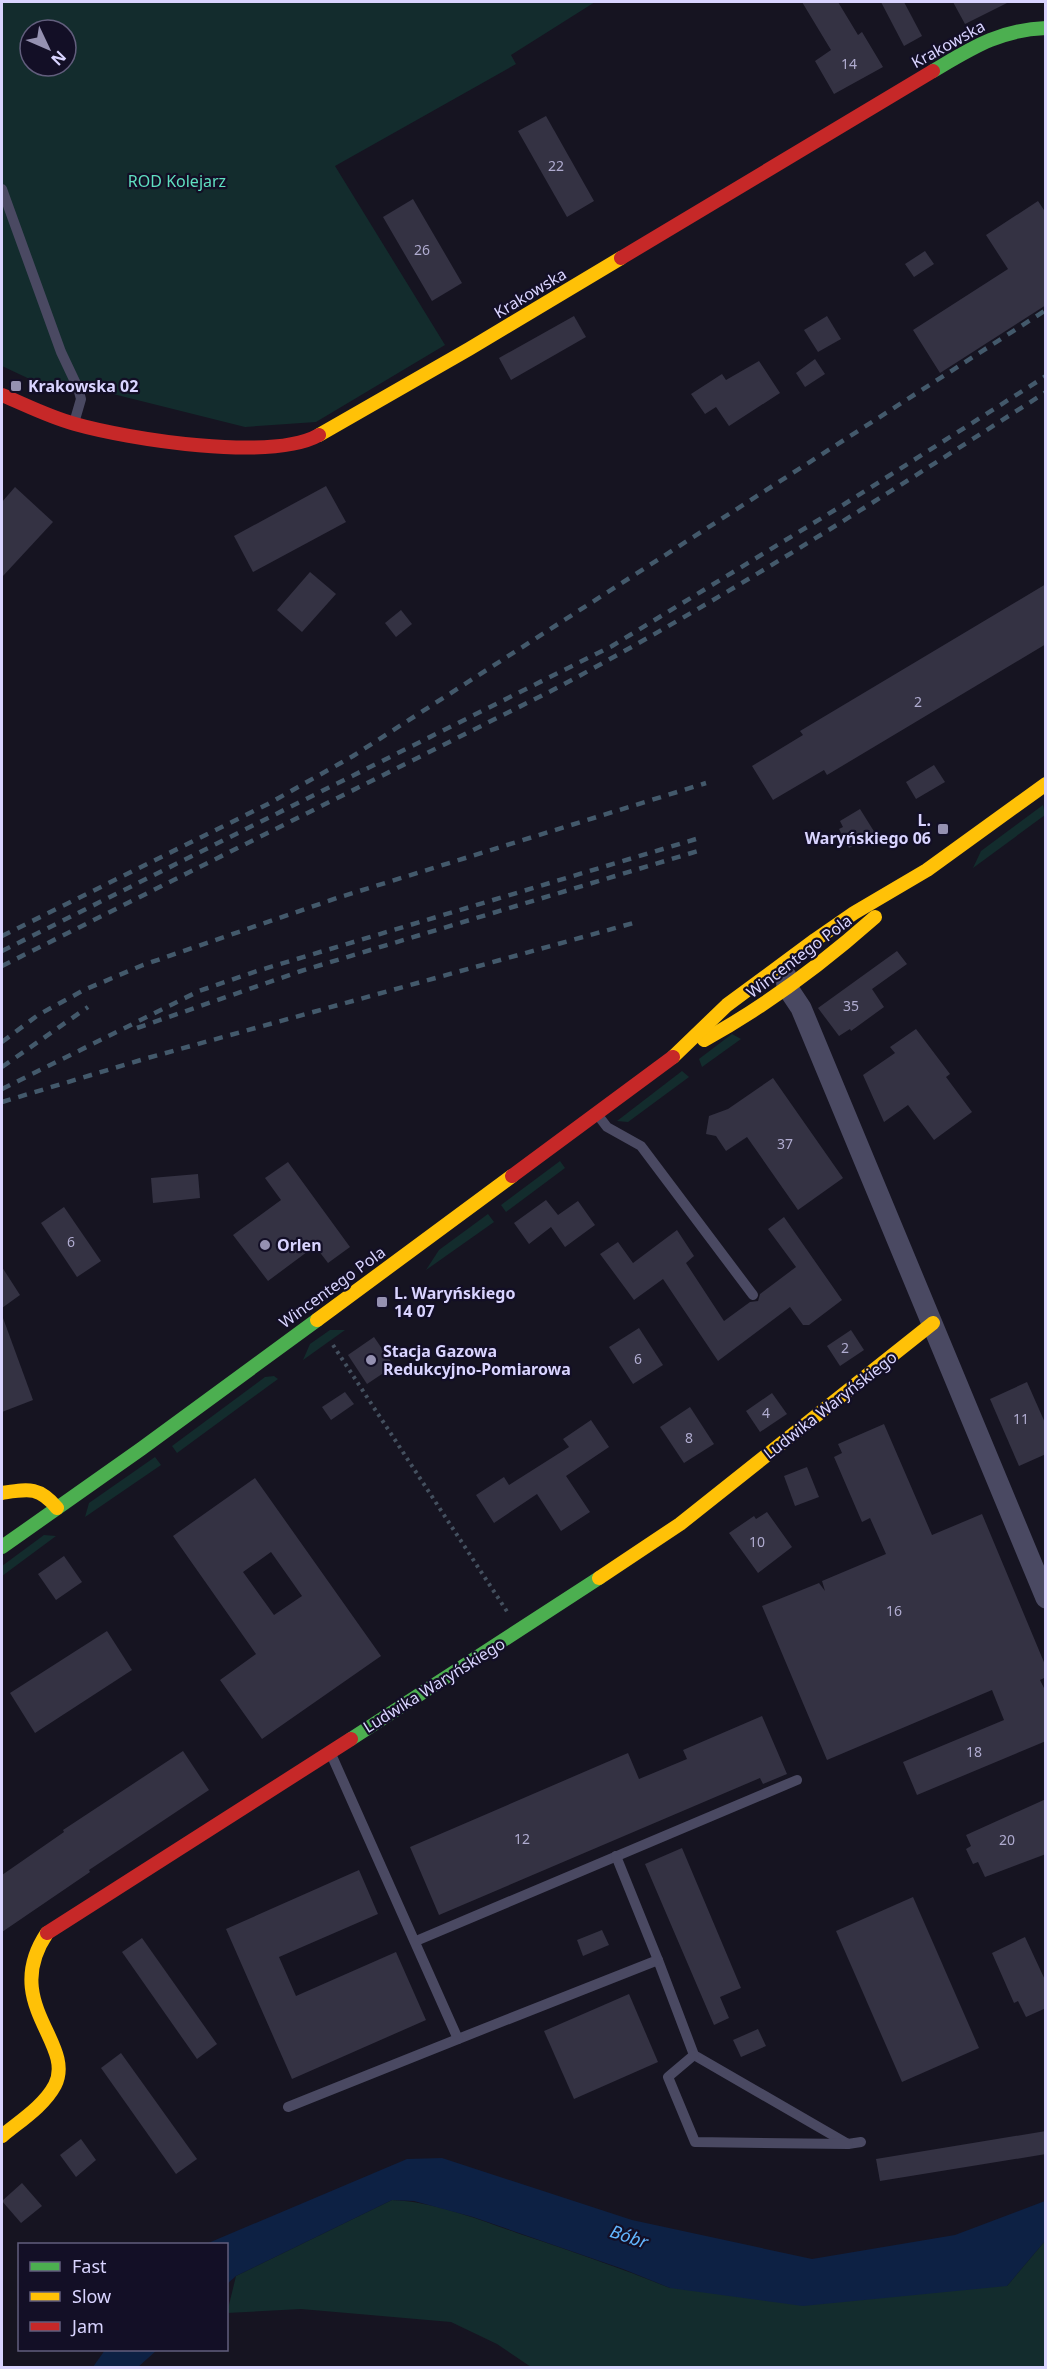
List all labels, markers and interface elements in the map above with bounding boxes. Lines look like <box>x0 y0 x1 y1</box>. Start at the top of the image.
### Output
street label: Krakowska <box>907 15 989 73</box>
north arrow <box>18 18 78 78</box>
text: N <box>46 46 71 71</box>
house number: 14 <box>841 54 857 73</box>
house number: 22 <box>548 156 564 175</box>
park label: ROD Kolejarz <box>128 170 226 192</box>
house number: 26 <box>414 240 430 259</box>
street label: Krakowska <box>490 263 570 323</box>
place label: Krakowska 02 <box>28 375 138 397</box>
marker: Krakowska 02 <box>9 379 23 393</box>
house number: 2 <box>914 692 922 711</box>
place label: L. Waryńskiego 06 <box>805 809 931 849</box>
marker: L. Waryńskiego 06 <box>936 822 950 836</box>
street label: Wincentego Pola <box>742 909 856 1003</box>
house number: 35 <box>843 996 859 1015</box>
house number: 37 <box>777 1134 793 1153</box>
house number: 6 <box>67 1232 75 1251</box>
place label: Orlen <box>277 1234 322 1256</box>
marker: Orlen <box>258 1238 272 1252</box>
street label: Wincentego Pola <box>274 1241 390 1333</box>
place label: L. Waryńskiego 14 07 <box>394 1282 515 1322</box>
marker: L. Waryńskiego 14 07 <box>375 1295 389 1309</box>
house number: 2 <box>841 1338 849 1357</box>
place label: Stacja Gazowa Redukcyjno-Pomiarowa <box>383 1340 571 1380</box>
street label: Ludwika Waryńskiego <box>759 1346 901 1464</box>
house number: 6 <box>634 1349 642 1368</box>
marker: Stacja Gazowa Redukcyjno-Pomiarowa <box>364 1353 378 1367</box>
house number: 4 <box>762 1403 770 1422</box>
house number: 11 <box>1013 1409 1029 1428</box>
house number: 8 <box>685 1428 693 1447</box>
house number: 10 <box>749 1532 765 1551</box>
house number: 16 <box>886 1601 902 1620</box>
street label: Ludwika Waryńskiego <box>359 1632 509 1738</box>
house number: 18 <box>966 1742 982 1761</box>
house number: 12 <box>514 1829 530 1848</box>
house number: 20 <box>999 1830 1015 1849</box>
water label: Bóbr <box>607 2218 652 2254</box>
legend <box>18 2243 228 2351</box>
text: Fast <box>72 2254 107 2278</box>
text: Slow <box>72 2284 111 2308</box>
text: Jam <box>70 2314 104 2338</box>

